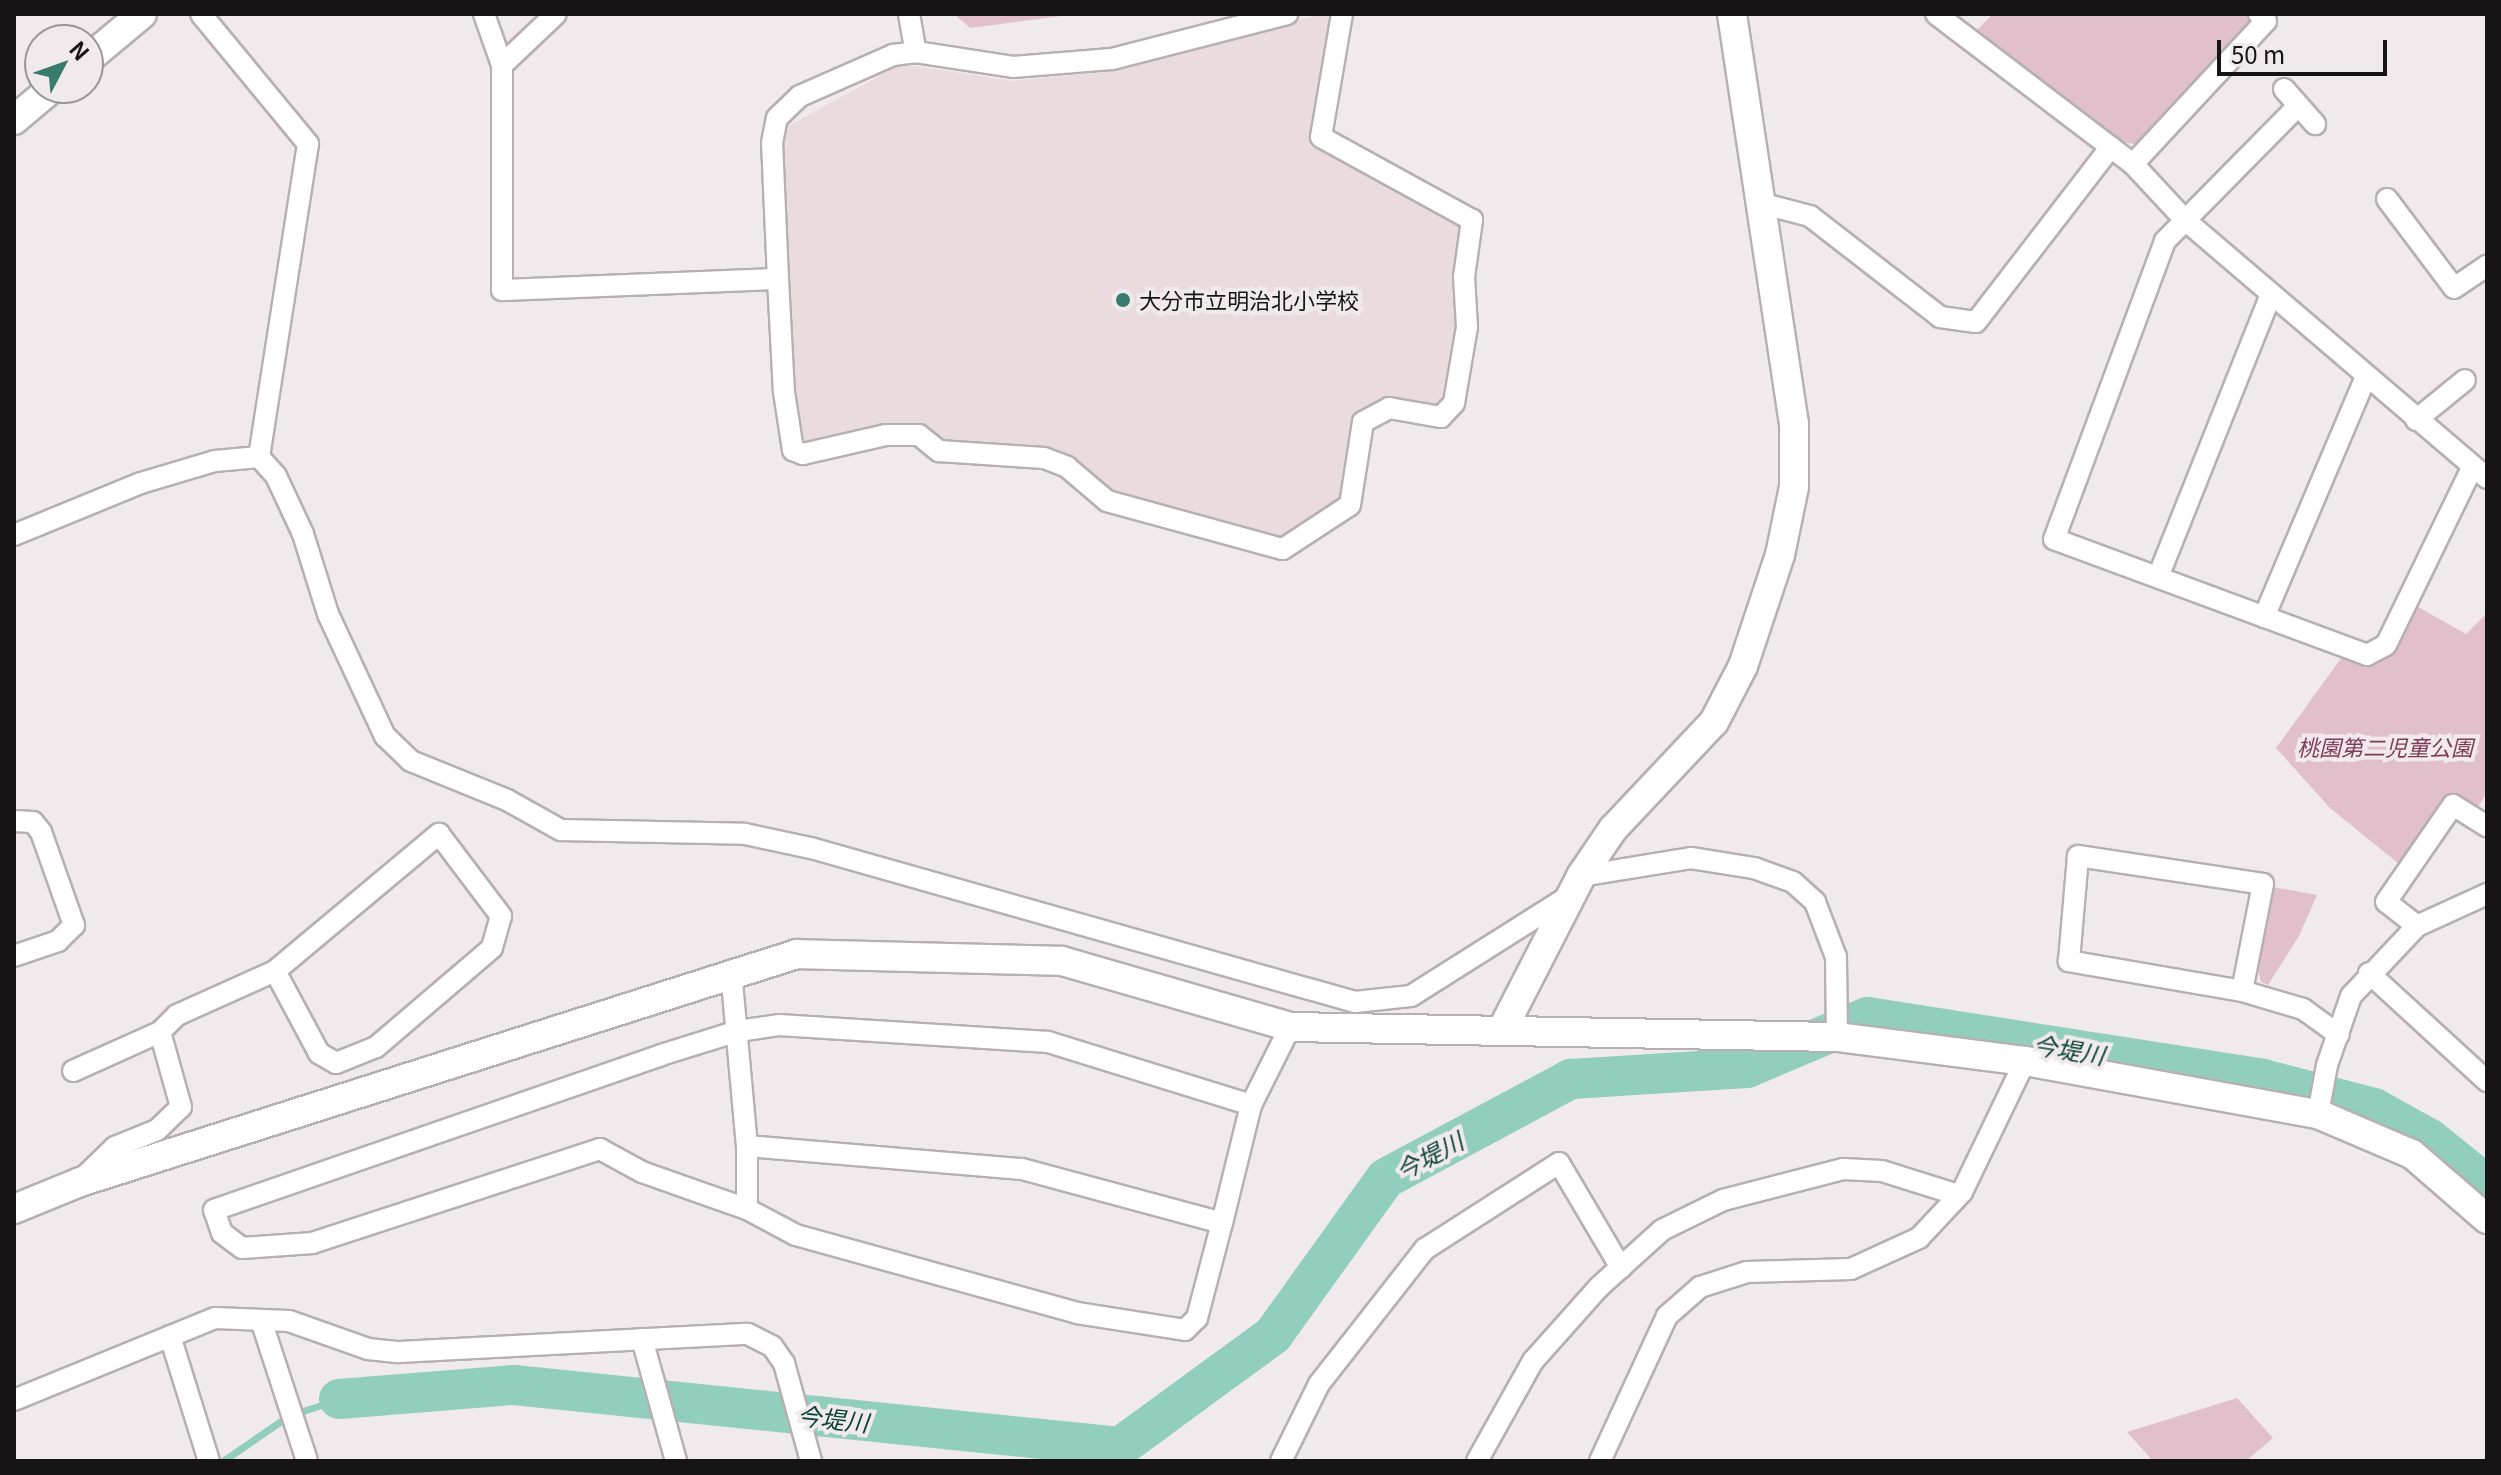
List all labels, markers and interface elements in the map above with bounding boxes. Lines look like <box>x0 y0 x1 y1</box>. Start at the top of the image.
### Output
north arrow <box>24 24 104 104</box>
scale bar <box>2221 24 2391 74</box>
text: N <box>63 33 98 66</box>
text: 50 m <box>2231 36 2285 71</box>
place label: 大分市立明治北小学校 <box>1139 287 1359 313</box>
marker: 大分市立明治北小学校 <box>1114 291 1132 309</box>
park label: 桃園第二児童公園 <box>2297 734 2473 760</box>
water label: 今堤川 <box>2031 1029 2107 1069</box>
water label: 今堤川 <box>1390 1125 1468 1185</box>
water label: 今堤川 <box>796 1400 870 1436</box>

